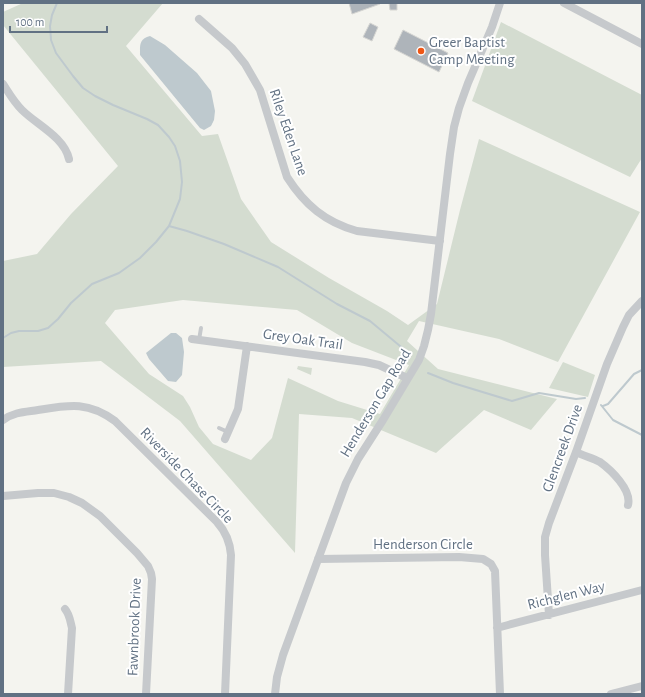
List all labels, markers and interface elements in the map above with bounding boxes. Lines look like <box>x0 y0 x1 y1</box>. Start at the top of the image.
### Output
scale bar <box>10 8 107 34</box>
text: 100 m <box>16 16 44 28</box>
place label: Greer Baptist Camp Meeting <box>429 35 515 67</box>
marker: Greer Baptist Camp Meeting <box>416 46 426 56</box>
street label: Riley Eden Lane <box>267 87 310 178</box>
street label: Grey Oak Trail <box>262 326 344 353</box>
street label: Henderson Gap Road <box>337 347 414 460</box>
street label: Glencreek Drive <box>540 402 585 494</box>
street label: Riverside Chase Circle <box>137 425 236 526</box>
street label: Henderson Circle <box>373 537 473 552</box>
street label: Fawnbrook Drive <box>125 578 144 676</box>
street label: Richglen Way <box>526 578 607 612</box>

